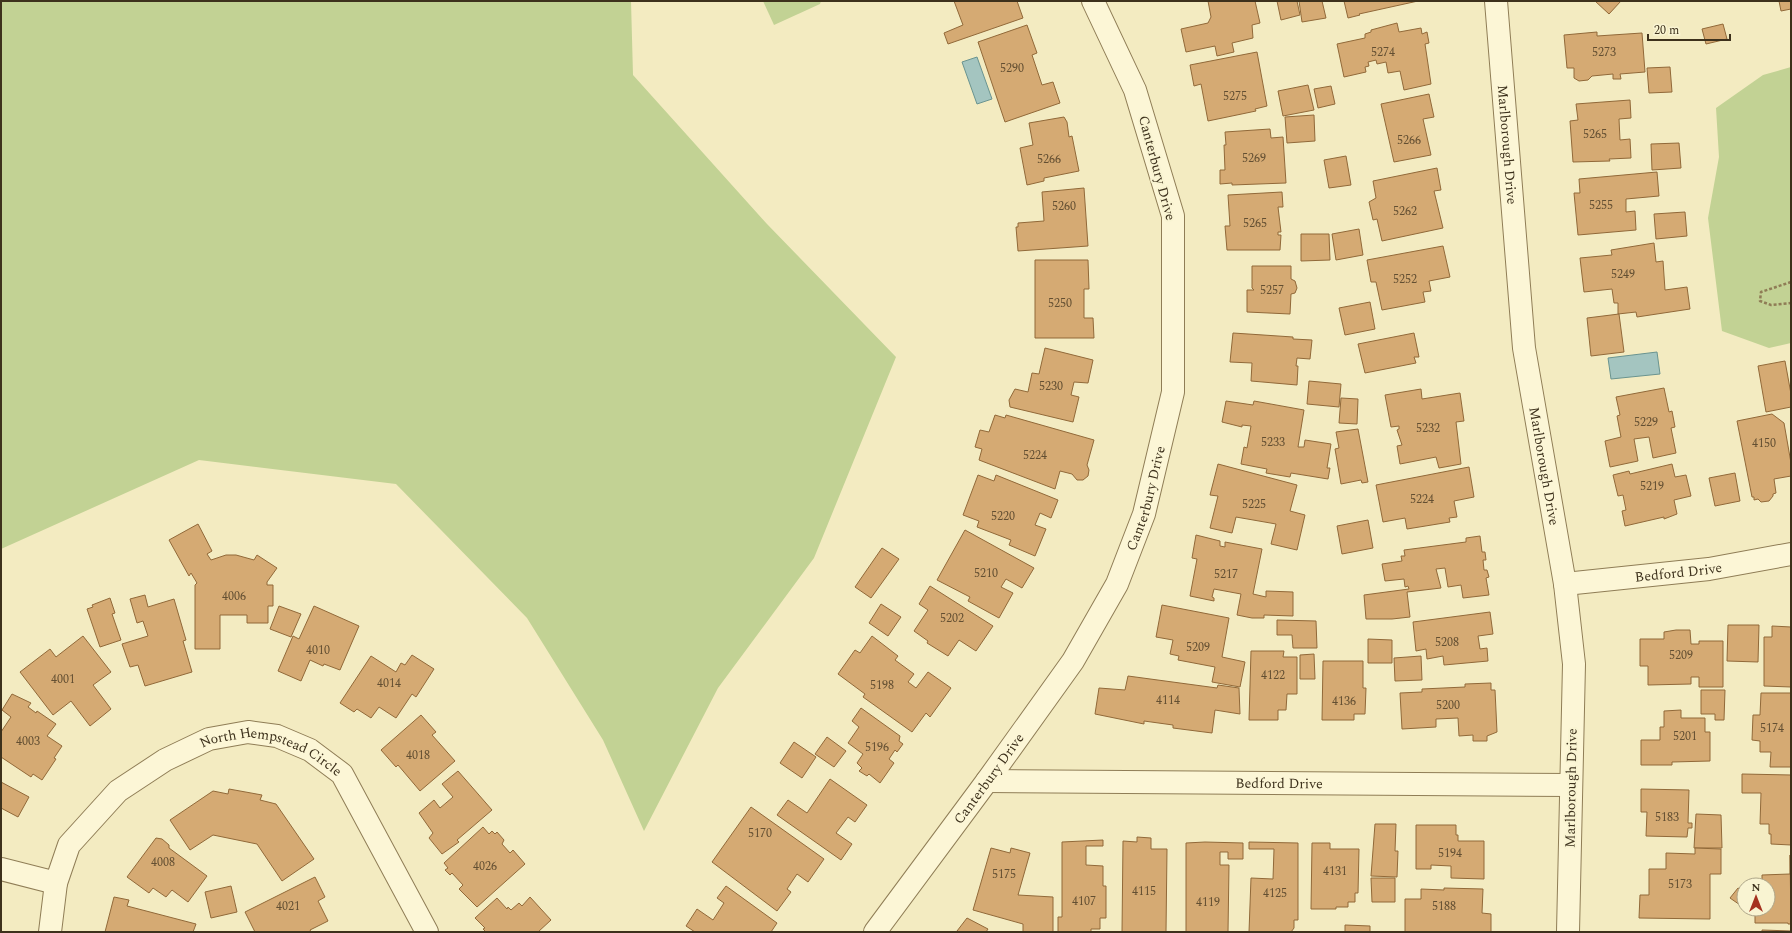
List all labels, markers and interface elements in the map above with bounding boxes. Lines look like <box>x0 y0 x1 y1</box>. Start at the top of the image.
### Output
scale bar <box>1648 16 1730 42</box>
text: 20 m <box>1654 21 1679 40</box>
house number: 5274 <box>1371 43 1395 62</box>
house number: 5273 <box>1592 43 1616 62</box>
house number: 5290 <box>1000 59 1024 78</box>
street label: Marlborough Drive <box>1492 84 1523 205</box>
house number: 5275 <box>1223 87 1247 106</box>
street label: Canterbury Drive <box>1133 113 1181 223</box>
house number: 5265 <box>1583 125 1607 144</box>
house number: 5266 <box>1397 131 1421 150</box>
house number: 5269 <box>1242 149 1266 168</box>
house number: 5266 <box>1037 150 1061 169</box>
house number: 5255 <box>1589 196 1613 215</box>
house number: 5260 <box>1052 197 1076 216</box>
house number: 5262 <box>1393 202 1417 221</box>
house number: 5265 <box>1243 214 1267 233</box>
house number: 5249 <box>1611 265 1635 284</box>
house number: 5252 <box>1393 270 1417 289</box>
house number: 5257 <box>1260 281 1284 300</box>
house number: 5250 <box>1048 294 1072 313</box>
house number: 5230 <box>1039 377 1063 396</box>
street label: Marlborough Drive <box>1524 405 1565 527</box>
house number: 5229 <box>1634 413 1658 432</box>
house number: 5232 <box>1416 419 1440 438</box>
house number: 5233 <box>1261 433 1285 452</box>
house number: 4150 <box>1752 434 1776 453</box>
street label: Canterbury Drive <box>1120 443 1170 554</box>
house number: 5224 <box>1023 446 1047 465</box>
house number: 5219 <box>1640 477 1664 496</box>
house number: 5224 <box>1410 490 1434 509</box>
house number: 5225 <box>1242 495 1266 514</box>
house number: 5220 <box>991 507 1015 526</box>
street label: Bedford Drive <box>1634 556 1724 587</box>
house number: 5210 <box>974 564 998 583</box>
house number: 5217 <box>1214 565 1238 584</box>
house number: 4006 <box>222 587 246 606</box>
house number: 5202 <box>940 609 964 628</box>
house number: 5208 <box>1435 633 1459 652</box>
house number: 5209 <box>1186 638 1210 657</box>
house number: 4010 <box>306 641 330 660</box>
house number: 5209 <box>1669 646 1693 665</box>
house number: 4122 <box>1261 666 1285 685</box>
house number: 4001 <box>51 670 75 689</box>
house number: 4014 <box>377 674 401 693</box>
house number: 5198 <box>870 676 894 695</box>
house number: 4114 <box>1156 691 1180 710</box>
house number: 4136 <box>1332 692 1356 711</box>
house number: 5200 <box>1436 696 1460 715</box>
house number: 5174 <box>1760 719 1784 738</box>
street label: North Hempstead Circle <box>196 721 347 781</box>
house number: 5201 <box>1673 727 1697 746</box>
street label: Canterbury Drive <box>948 728 1029 828</box>
street label: Marlborough Drive <box>1559 728 1583 848</box>
house number: 4003 <box>16 732 40 751</box>
house number: 5196 <box>865 738 889 757</box>
house number: 4018 <box>406 746 430 765</box>
street label: Bedford Drive <box>1235 772 1323 794</box>
house number: 5183 <box>1655 808 1679 827</box>
house number: 5170 <box>748 824 772 843</box>
house number: 5194 <box>1438 844 1462 863</box>
house number: 4008 <box>151 853 175 872</box>
house number: 4026 <box>473 857 497 876</box>
house number: 4131 <box>1323 862 1347 881</box>
house number: 5175 <box>992 865 1016 884</box>
house number: 5173 <box>1668 875 1692 894</box>
north arrow <box>1736 877 1776 917</box>
text: N <box>1752 879 1761 896</box>
house number: 4115 <box>1132 882 1156 901</box>
house number: 4125 <box>1263 884 1287 903</box>
house number: 4107 <box>1072 892 1096 911</box>
house number: 4119 <box>1196 893 1220 912</box>
house number: 4021 <box>276 897 300 916</box>
house number: 5188 <box>1432 897 1456 916</box>

